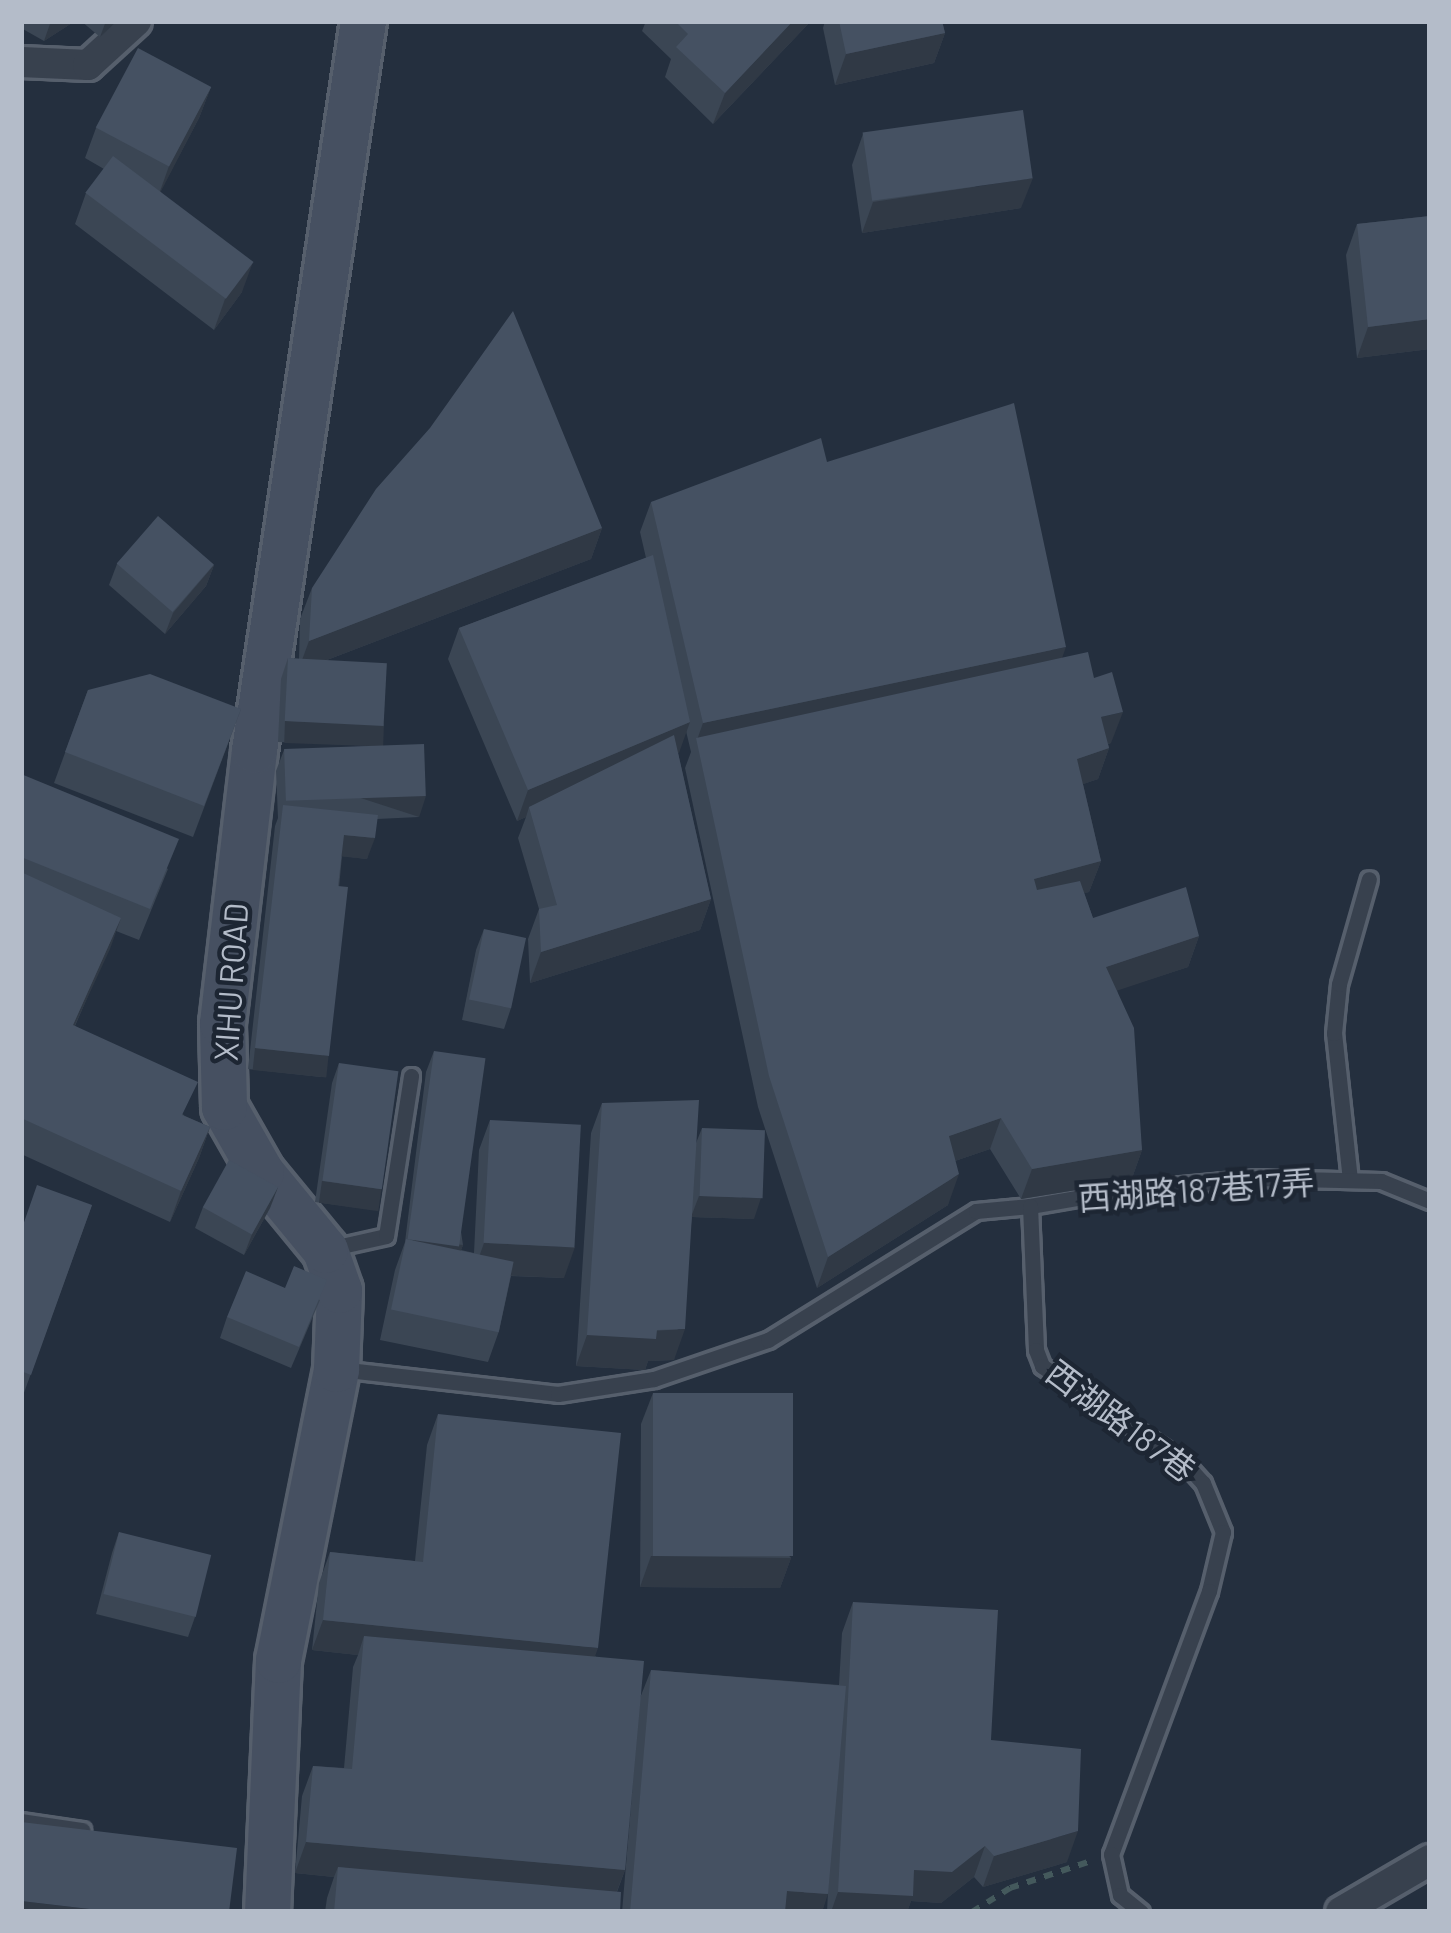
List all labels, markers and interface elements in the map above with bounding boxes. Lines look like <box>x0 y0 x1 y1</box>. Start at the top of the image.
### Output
street label: XIHU ROAD <box>206 902 256 1062</box>
street label: 西湖路187巷17弄 <box>1077 1162 1315 1218</box>
street label: 西湖路187巷 <box>1039 1352 1203 1490</box>

